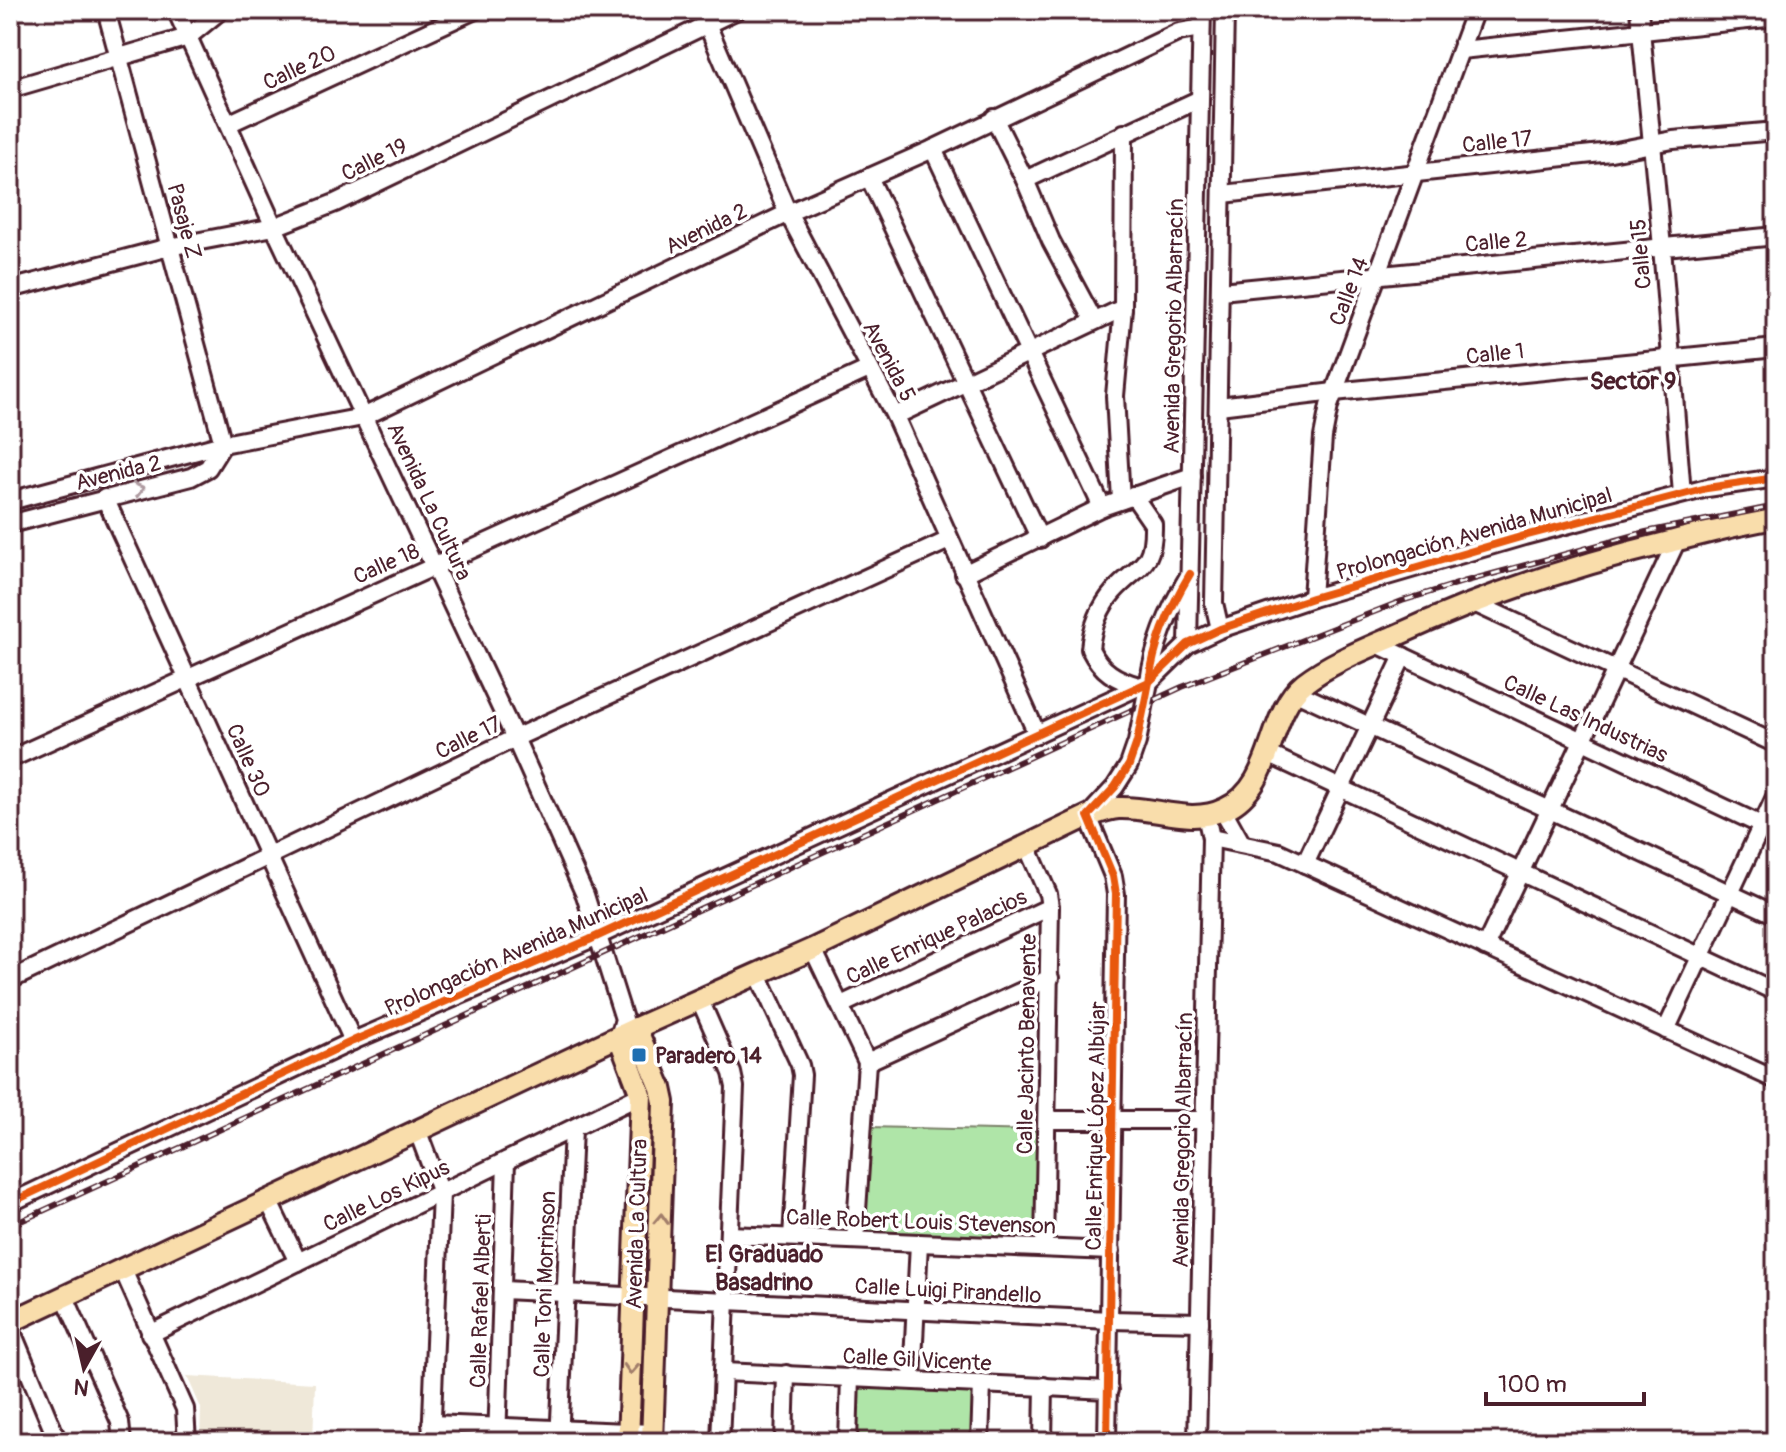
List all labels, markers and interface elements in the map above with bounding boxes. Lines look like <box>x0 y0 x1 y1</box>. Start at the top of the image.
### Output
street label: Calle 20 <box>259 39 340 97</box>
street label: Calle 17 <box>1461 124 1534 160</box>
street label: Calle 19 <box>337 132 412 188</box>
street label: Pasaje Z <box>161 180 208 262</box>
street label: Avenida 2 <box>661 197 752 261</box>
street label: Avenida Gregorio Albarracín <box>1158 198 1190 454</box>
street label: Calle 15 <box>1624 218 1658 290</box>
street label: Calle 2 <box>1464 225 1528 259</box>
street label: Calle 14 <box>1323 253 1375 330</box>
street label: Avenida 5 <box>856 316 922 407</box>
street label: Calle 1 <box>1465 337 1526 371</box>
district label: Sector 9 <box>1590 367 1676 396</box>
street label: Avenida La Cultura <box>380 418 478 585</box>
street label: Avenida 2 <box>72 449 164 497</box>
street label: Prolongación Avenida Municipal <box>1333 481 1615 587</box>
one-way arrow <box>132 482 146 499</box>
street label: Calle 18 <box>349 537 424 591</box>
street label: Calle Las Industrias <box>1499 669 1672 769</box>
street label: Calle 17 <box>431 710 506 766</box>
street label: Calle 30 <box>220 719 277 801</box>
street label: Prolongación Avenida Municipal <box>380 881 653 1023</box>
street label: Calle Enrique Palacios <box>842 883 1031 991</box>
street label: Calle Jacinto Benavente <box>1011 933 1043 1155</box>
street label: Calle Enrique López Albújar <box>1080 1001 1112 1251</box>
street label: Avenida Gregorio Albarracín <box>1167 1012 1199 1268</box>
place label: Paradero 14 <box>655 1042 762 1070</box>
marker: Paradero 14 <box>630 1046 648 1064</box>
street label: Avenida La Cultura <box>620 1138 654 1310</box>
street label: Calle Los Kipus <box>319 1153 454 1239</box>
street label: Calle Toni Morrinson <box>528 1190 562 1378</box>
street label: Calle Robert Louis Stevenson <box>785 1203 1056 1241</box>
one-way arrow <box>652 1212 669 1225</box>
street label: Calle Rafael Alberti <box>464 1214 498 1388</box>
district label: El Graduado Basadrino <box>705 1240 823 1297</box>
street label: Calle Luigi Pirandello <box>854 1272 1042 1310</box>
north arrow <box>44 1328 124 1408</box>
street label: Calle Gil Vicente <box>842 1342 992 1378</box>
scale bar <box>1486 1356 1644 1406</box>
one-way arrow <box>623 1363 640 1376</box>
text: 100 m <box>1498 1370 1567 1399</box>
text: N <box>72 1372 91 1402</box>

